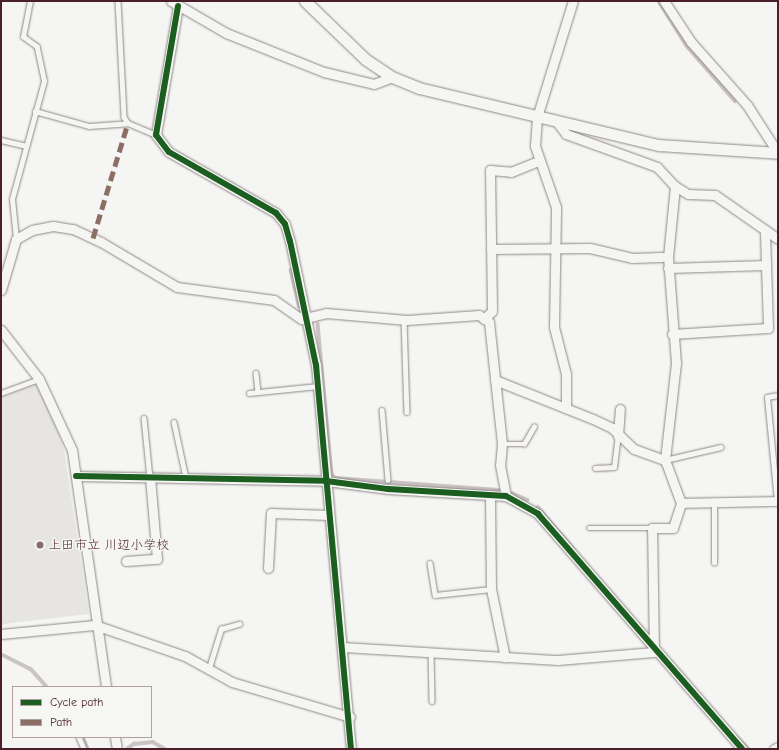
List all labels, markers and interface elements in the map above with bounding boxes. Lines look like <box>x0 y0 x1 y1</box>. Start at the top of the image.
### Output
place label: 上田市立 川辺小学校 <box>48 537 169 553</box>
marker: 上田市立 川辺小学校 <box>35 540 45 550</box>
legend <box>12 686 152 738</box>
text: Cycle path <box>50 695 103 709</box>
text: Path <box>50 715 72 729</box>

